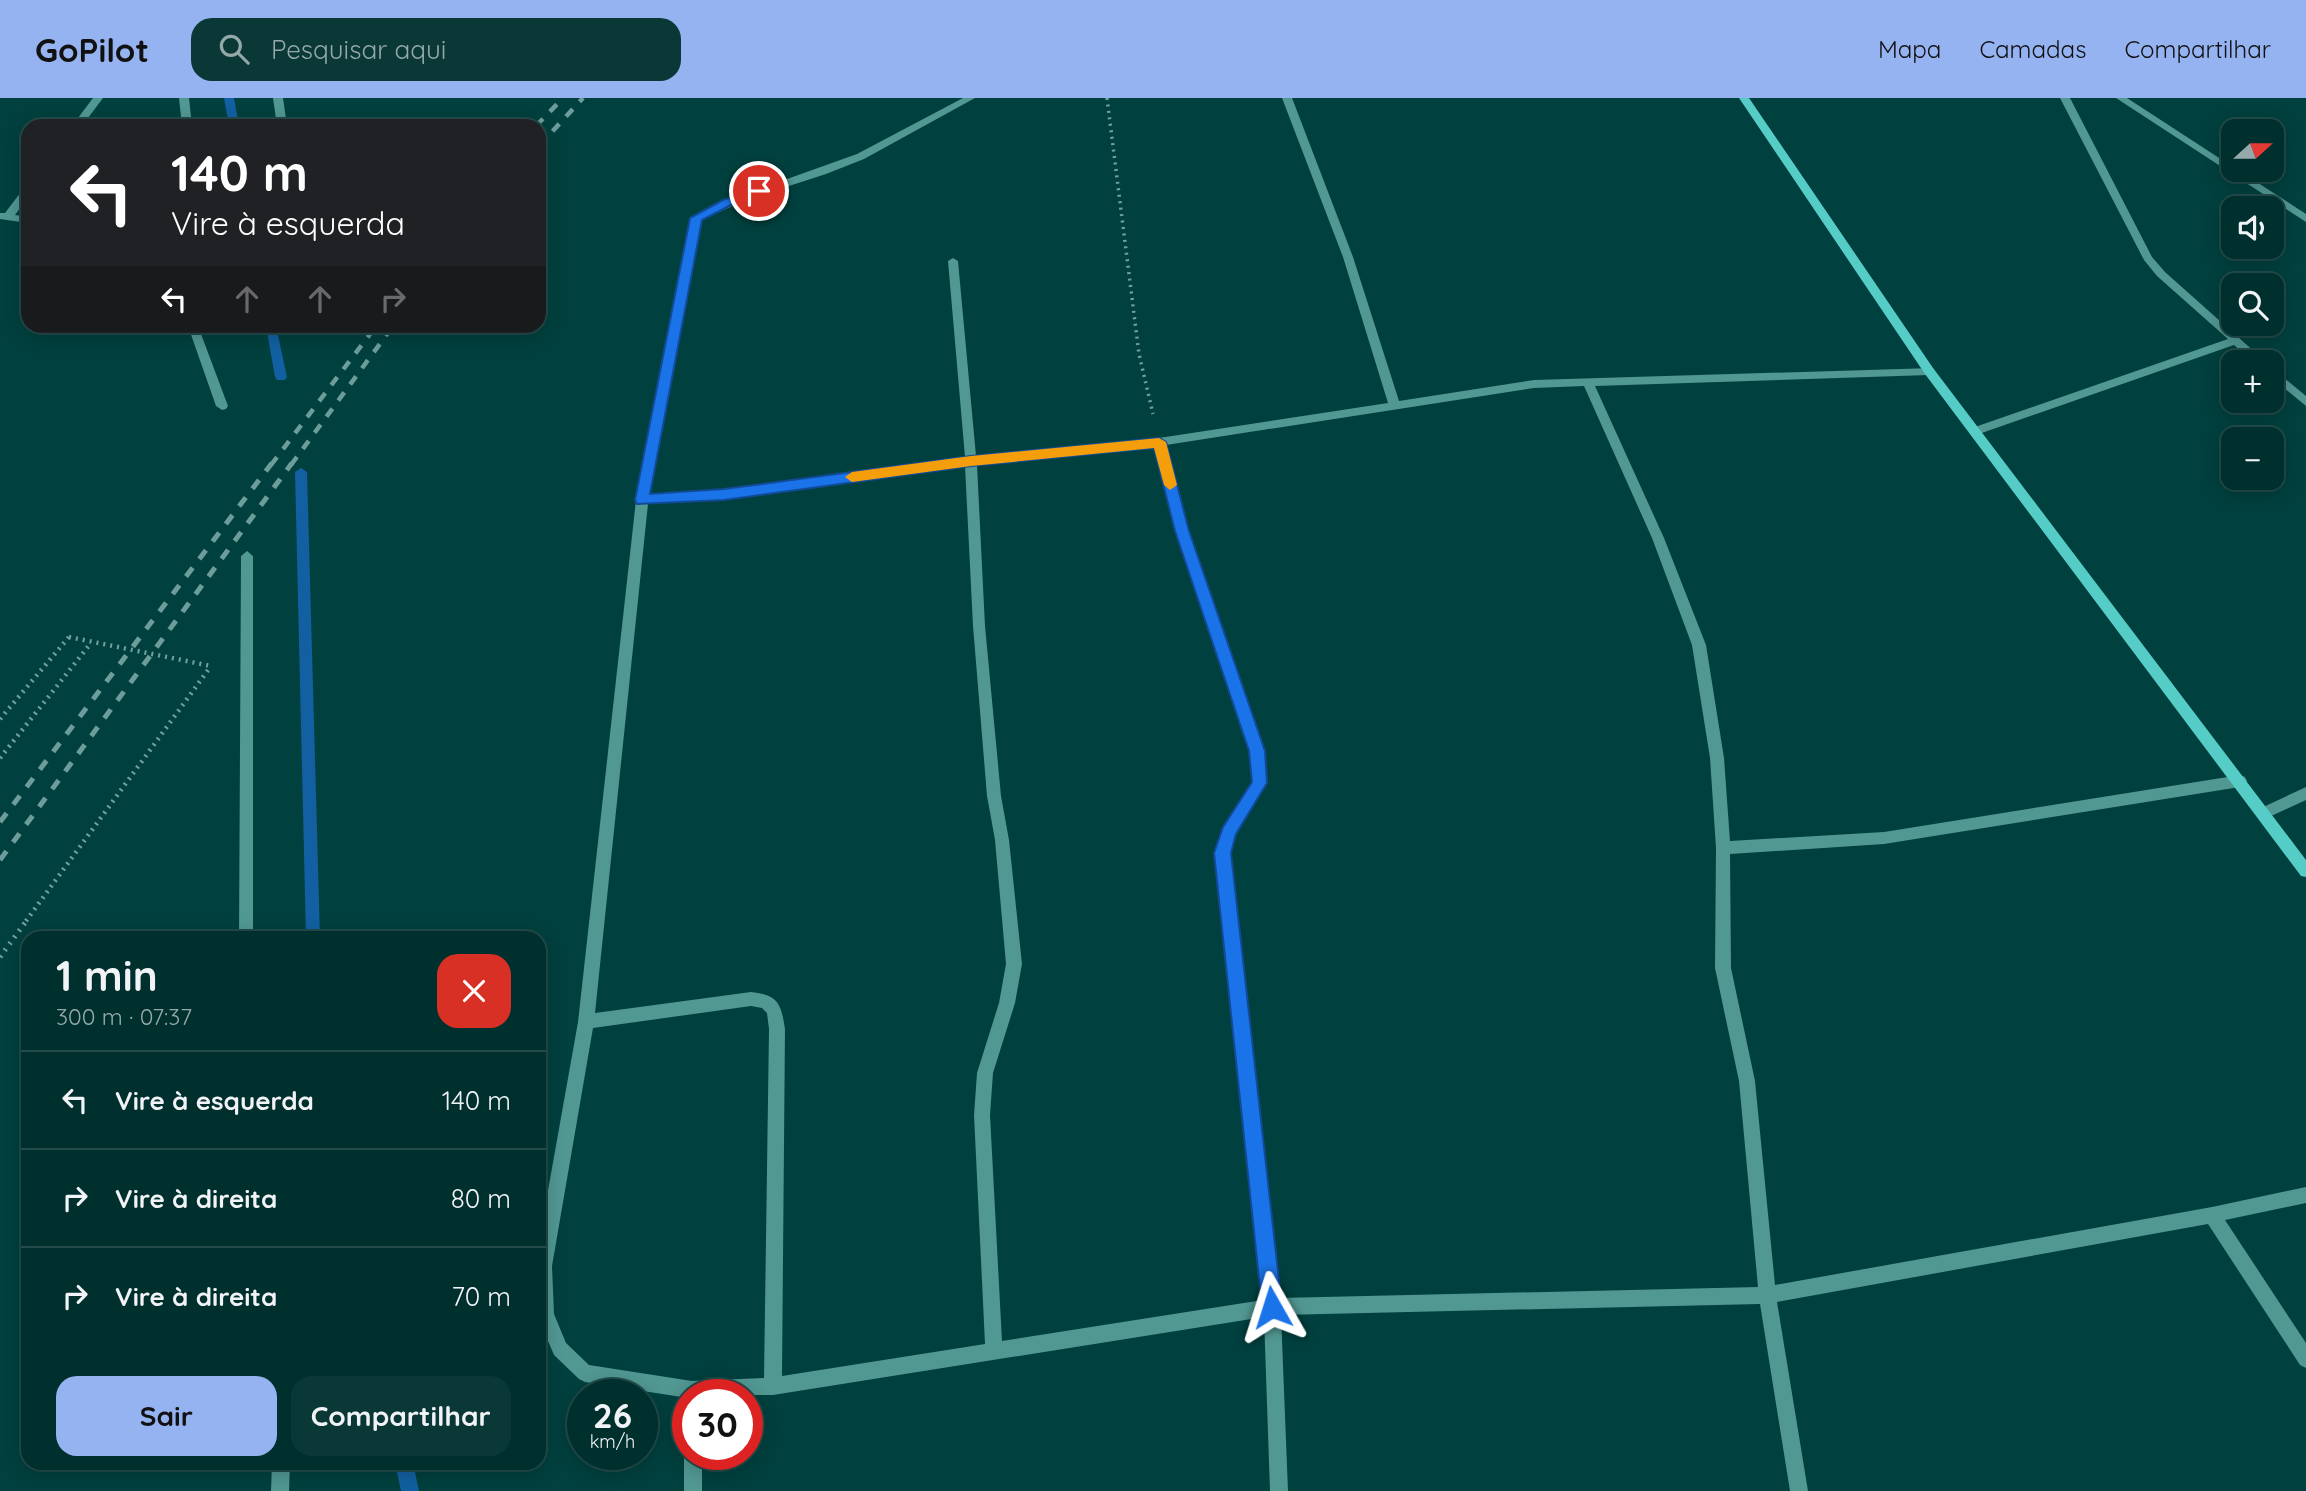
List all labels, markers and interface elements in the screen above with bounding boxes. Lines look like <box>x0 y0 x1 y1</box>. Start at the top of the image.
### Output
search box <box>191 18 681 81</box>
text: GoPilot <box>35 29 149 70</box>
icon: search <box>215 30 253 68</box>
text: Pesquisar aqui <box>271 33 446 66</box>
text: Mapa <box>1878 34 1941 64</box>
text: Camadas <box>1979 34 2086 64</box>
text: Compartilhar <box>2124 34 2271 64</box>
north arrow <box>2221 119 2284 182</box>
map controls <box>2221 119 2284 490</box>
text: 140 m <box>171 142 308 203</box>
icon: left <box>56 147 147 238</box>
pin <box>729 161 789 221</box>
icon: arrive <box>740 172 778 210</box>
button: sound <box>2221 196 2284 259</box>
text: Vire à esquerda <box>171 203 405 243</box>
button: search <box>2221 273 2284 336</box>
icon: left <box>155 280 193 318</box>
icon: ahead <box>228 280 266 318</box>
icon: ahead <box>301 280 339 318</box>
icon: right <box>374 280 412 318</box>
button: + <box>2221 350 2284 413</box>
button: − <box>2221 427 2284 490</box>
text: 1 min <box>56 949 158 1002</box>
button: close <box>437 954 511 1028</box>
text: 300 m · 07:37 <box>56 1002 192 1031</box>
icon: left <box>56 1081 94 1119</box>
text: Vire à esquerda <box>115 1084 314 1117</box>
text: 140 m <box>442 1084 511 1117</box>
icon: right <box>56 1179 94 1217</box>
text: Vire à direita <box>115 1182 277 1215</box>
text: 80 m <box>451 1182 511 1215</box>
position arrow <box>1235 1270 1309 1344</box>
icon: right <box>56 1277 94 1315</box>
text: Vire à direita <box>115 1280 277 1313</box>
text: 70 m <box>451 1280 511 1313</box>
button: Sair <box>56 1376 277 1456</box>
button: Compartilhar <box>291 1376 511 1456</box>
speed limit sign: 30 <box>672 1379 763 1470</box>
text: 26 <box>593 1393 632 1437</box>
text: km/h <box>590 1430 635 1453</box>

